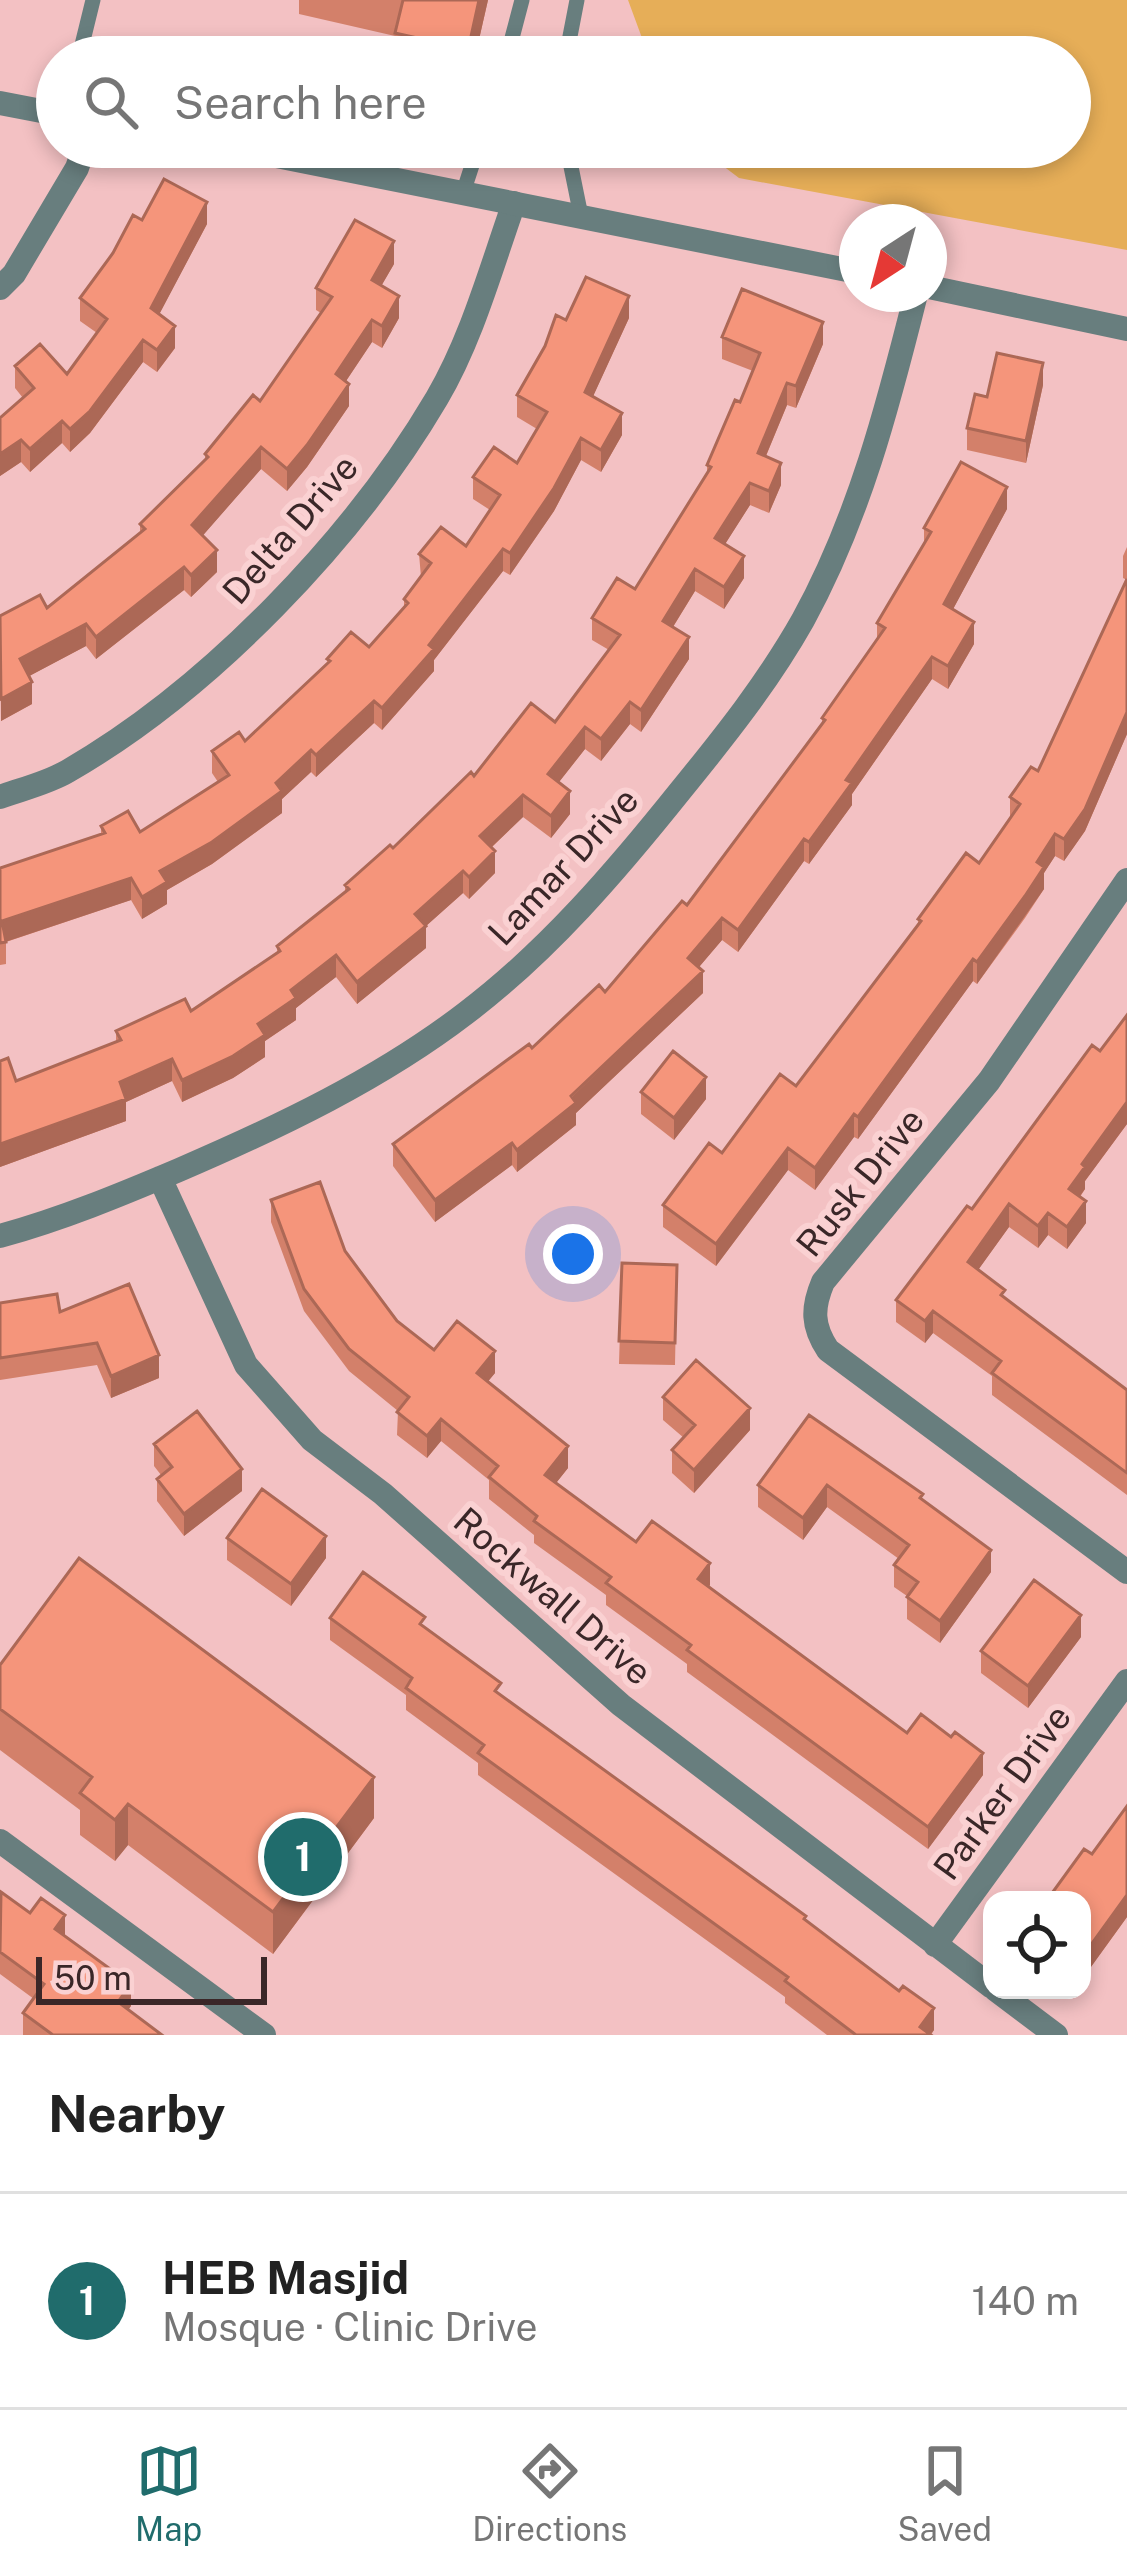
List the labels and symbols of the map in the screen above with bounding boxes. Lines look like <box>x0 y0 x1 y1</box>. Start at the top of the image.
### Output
north arrow <box>839 204 947 312</box>
street label: Delta Drive <box>214 446 366 612</box>
street label: Lamar Drive <box>479 779 647 953</box>
street label: Rusk Drive <box>788 1100 932 1264</box>
your location <box>543 1224 603 1284</box>
street label: Rockwall Drive <box>446 1499 660 1693</box>
street label: Parker Drive <box>925 1697 1079 1887</box>
pin: 1 <box>264 1812 342 1902</box>
scale bar <box>36 1951 267 2004</box>

